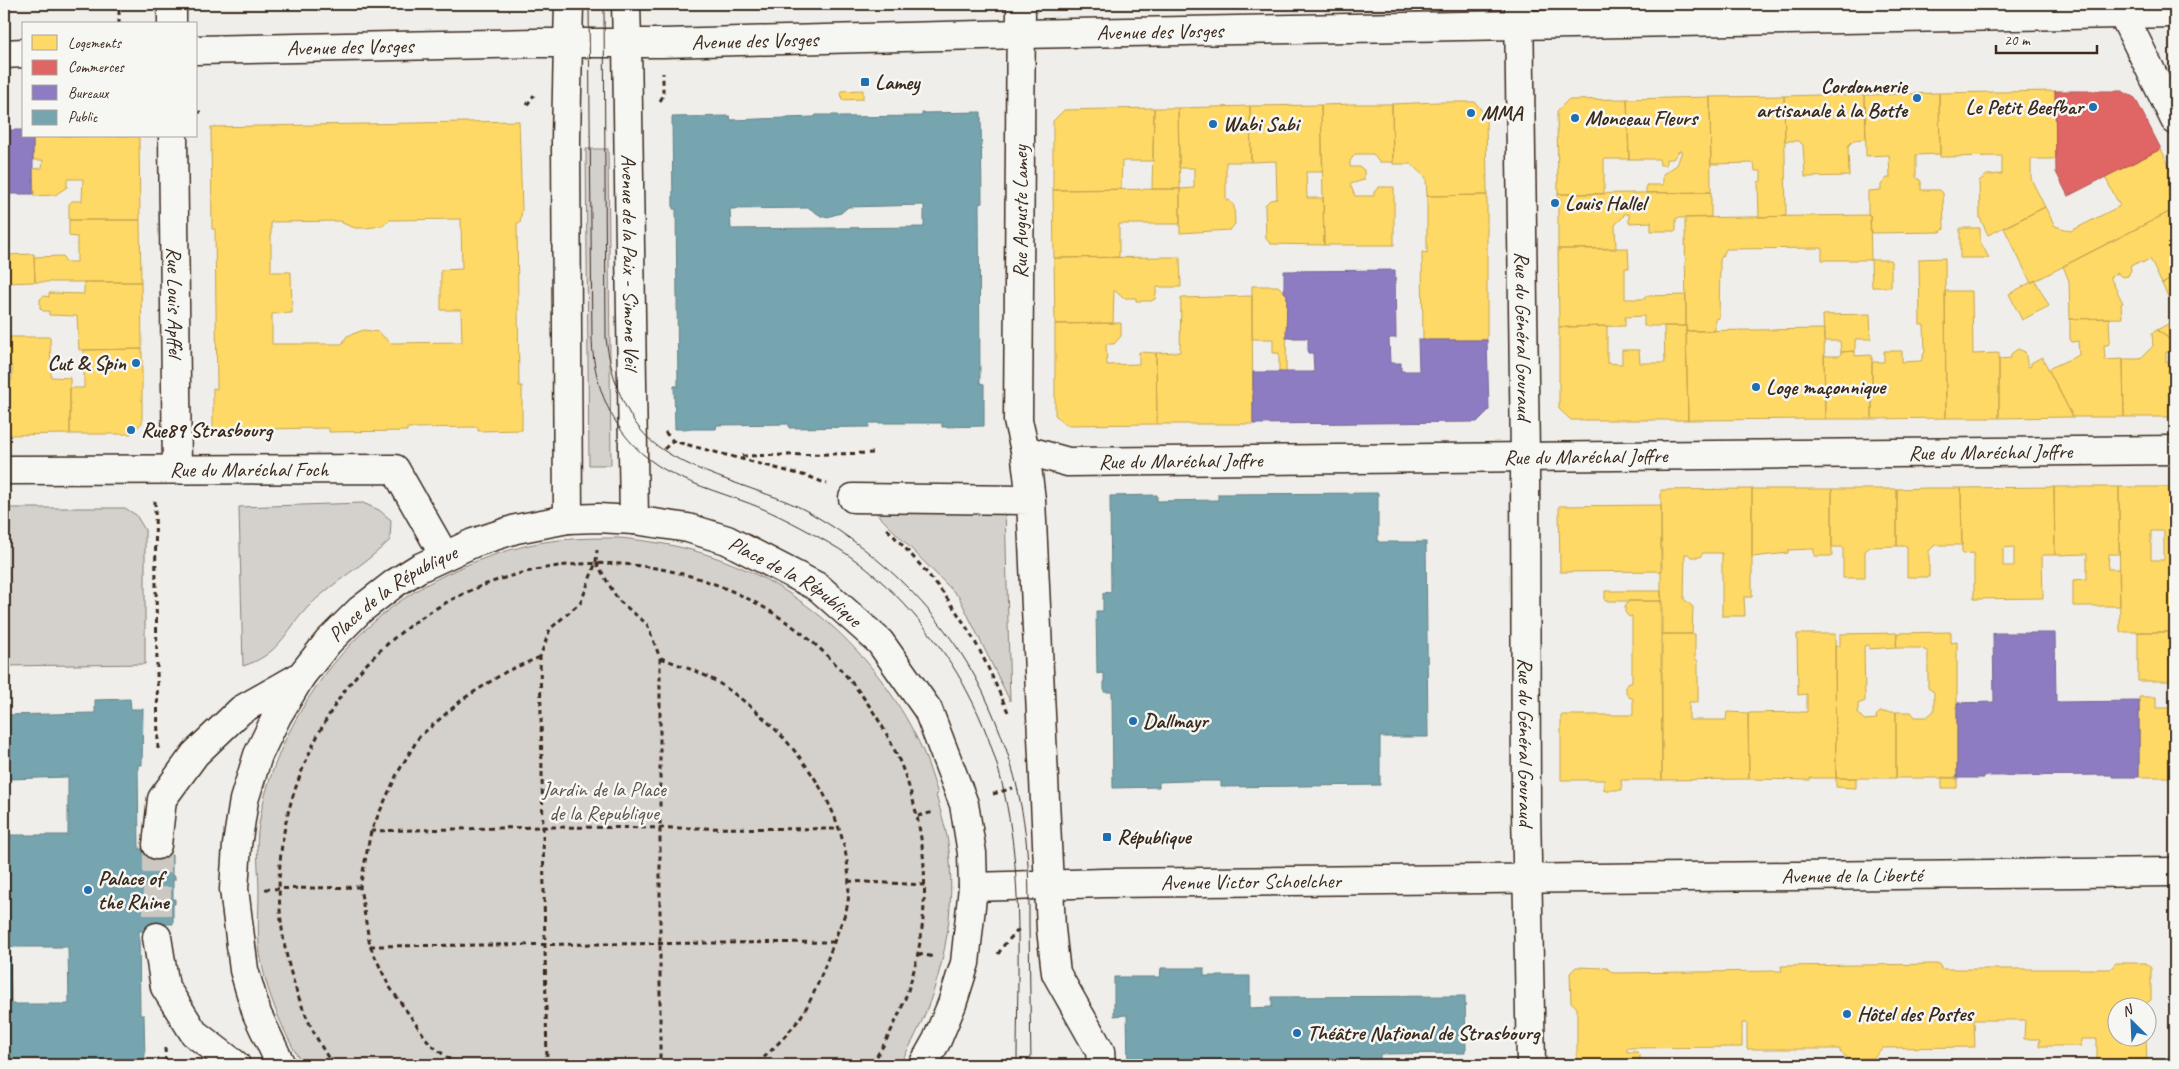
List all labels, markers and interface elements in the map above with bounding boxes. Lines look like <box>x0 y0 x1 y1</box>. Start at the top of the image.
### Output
street label: Avenue des Vosges <box>1096 17 1225 46</box>
legend <box>22 22 198 138</box>
scale bar <box>1996 22 2098 54</box>
street label: Avenue des Vosges <box>691 26 820 55</box>
text: 20 m <box>2004 31 2031 50</box>
street label: Avenue des Vosges <box>286 32 415 61</box>
text: Logements <box>68 34 123 53</box>
text: Commerces <box>68 58 125 77</box>
place label: Lamey <box>875 69 921 96</box>
place label: Cordonnerie artisanale à la Botte <box>1756 73 1909 123</box>
marker: Lamey <box>859 76 871 88</box>
text: Bureaux <box>68 84 110 103</box>
marker: Cordonnerie artisanale à la Botte <box>1911 92 1923 104</box>
place label: Le Petit Beefbar <box>1965 94 2085 120</box>
place label: MMA <box>1481 100 1524 126</box>
marker: Le Petit Beefbar <box>2087 101 2099 113</box>
place label: Monceau Fleurs <box>1585 105 1700 131</box>
marker: MMA <box>1465 107 1477 119</box>
text: Public <box>68 108 98 127</box>
place label: Wabi Sabi <box>1223 111 1302 137</box>
marker: Monceau Fleurs <box>1569 112 1581 124</box>
marker: Wabi Sabi <box>1207 118 1219 130</box>
street label: Rue Auguste Lamey <box>1007 144 1033 279</box>
street label: Avenue de la Paix - Simone Veil <box>616 154 645 373</box>
place label: Louis Hallel <box>1565 190 1650 216</box>
marker: Louis Hallel <box>1549 197 1561 209</box>
street label: Rue Louis Apffel <box>161 247 189 361</box>
street label: Rue du Général Gouraud <box>1509 252 1538 424</box>
place label: Cut & Spin <box>47 350 126 376</box>
marker: Cut & Spin <box>130 357 142 369</box>
place label: Loge maçonnique <box>1766 374 1887 400</box>
marker: Loge maçonnique <box>1750 381 1762 393</box>
place label: Rue89 Strasbourg <box>141 417 275 443</box>
marker: Rue89 Strasbourg <box>125 424 137 436</box>
street label: Rue du Maréchal Joffre <box>1908 438 2074 466</box>
street label: Rue du Maréchal Joffre <box>1503 442 1669 470</box>
street label: Rue du Maréchal Joffre <box>1098 447 1264 475</box>
street label: Rue du Maréchal Foch <box>170 456 330 483</box>
street label: Place de la République <box>724 530 869 634</box>
street label: Place de la République <box>323 538 463 647</box>
street label: Rue du Général Gouraud <box>1513 658 1539 830</box>
place label: Dallmayr <box>1143 708 1210 734</box>
marker: Dallmayr <box>1127 715 1139 727</box>
park label: Jardin de la Place de la Republique <box>541 776 667 826</box>
place label: République <box>1117 824 1193 850</box>
marker: République <box>1101 831 1113 843</box>
street label: Avenue de la Liberté <box>1781 862 1926 889</box>
place label: Palace of the Rhine <box>98 865 171 915</box>
street label: Avenue Victor Schoelcher <box>1161 868 1343 895</box>
marker: Palace of the Rhine <box>82 884 94 896</box>
north arrow <box>2106 996 2156 1046</box>
text: N <box>2119 1000 2136 1020</box>
place label: Hôtel des Postes <box>1857 1001 1975 1027</box>
marker: Hôtel des Postes <box>1841 1008 1853 1020</box>
place label: Théâtre National de Strasbourg <box>1307 1020 1542 1046</box>
marker: Théâtre National de Strasbourg <box>1291 1027 1303 1039</box>

